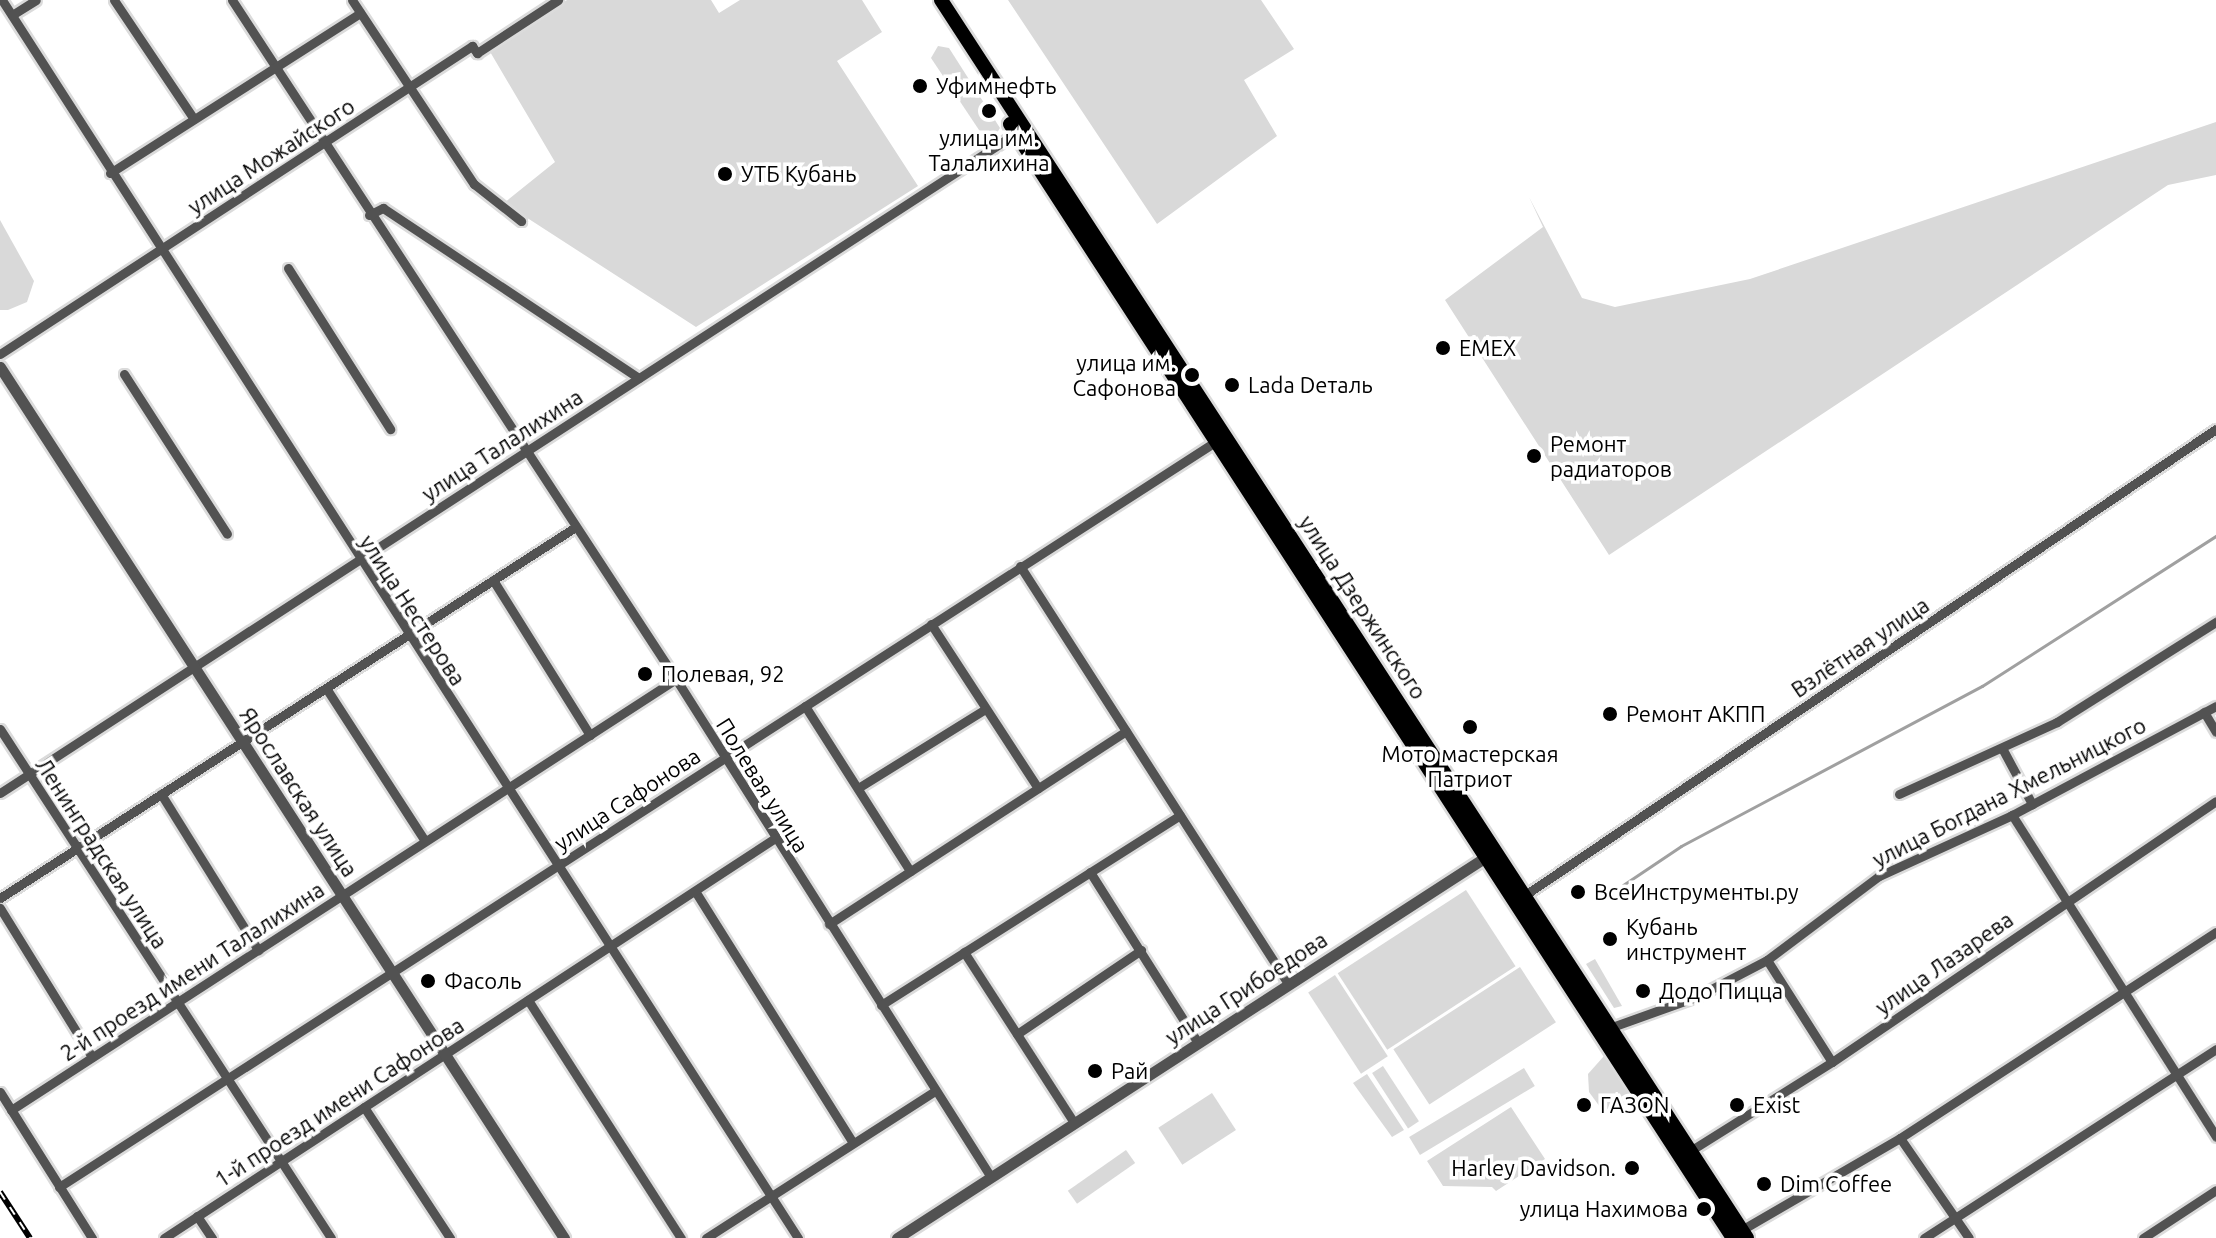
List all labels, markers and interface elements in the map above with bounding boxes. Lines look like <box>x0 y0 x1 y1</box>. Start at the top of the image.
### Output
place label: Уфимнефть <box>936 73 1056 99</box>
marker: Уфимнефть <box>911 77 929 95</box>
street label: улица Можайского <box>183 92 359 220</box>
marker: улица им. Талалихина <box>980 102 998 120</box>
place label: улица им. Талалихина <box>928 124 1050 176</box>
place label: УТБ Кубань <box>741 161 856 187</box>
marker: УТБ Кубань <box>716 165 734 183</box>
place label: EMEX <box>1459 335 1516 361</box>
marker: EMEX <box>1434 339 1452 357</box>
place label: улица им. Сафонова <box>1072 349 1176 400</box>
marker: улица им. Сафонова <box>1183 366 1201 384</box>
place label: Lada Dеталь <box>1248 372 1373 398</box>
marker: Lada Dеталь <box>1223 376 1241 394</box>
street label: улица Талалихина <box>417 383 587 507</box>
place label: Ремонт радиаторов <box>1550 430 1672 482</box>
marker: Ремонт радиаторов <box>1525 447 1543 465</box>
street label: улица Дзержинского <box>1294 510 1432 704</box>
street label: улица Нестерова <box>354 530 472 690</box>
street label: Взлётная улица <box>1786 591 1934 703</box>
place label: Полевая, 92 <box>661 661 785 687</box>
marker: Полевая, 92 <box>636 665 654 683</box>
place label: Ремонт АКПП <box>1626 701 1765 727</box>
street label: Ярославская улица <box>234 702 364 882</box>
marker: Ремонт АКПП <box>1601 705 1619 723</box>
street label: улица Богдана Хмельницкого <box>1868 711 2150 873</box>
street label: Полевая улица <box>711 713 815 857</box>
marker: Мото мастерская Патриот <box>1461 718 1479 736</box>
place label: Мото мастерская Патриот <box>1382 740 1558 792</box>
street label: улица Сафонова <box>549 742 705 856</box>
street label: Ленинградская улица <box>30 753 174 953</box>
street label: 2-й проезд имени Талалихина <box>55 876 329 1066</box>
place label: ВсеИнструменты.ру <box>1594 879 1799 905</box>
marker: ВсеИнструменты.ру <box>1569 883 1587 901</box>
street label: улица Лазарева <box>1870 906 2018 1020</box>
place label: Кубань инструмент <box>1626 913 1746 964</box>
street label: улица Грибоедова <box>1160 926 1332 1050</box>
marker: Кубань инструмент <box>1601 930 1619 948</box>
place label: Фасоль <box>444 968 521 994</box>
marker: Фасоль <box>419 972 437 990</box>
place label: Додо Пицца <box>1659 978 1783 1004</box>
marker: Додо Пицца <box>1634 982 1652 1000</box>
street label: 1-й проезд имени Сафонова <box>210 1012 468 1192</box>
place label: Рай <box>1111 1058 1148 1084</box>
marker: Рай <box>1086 1062 1104 1080</box>
place label: ГАЗON <box>1600 1092 1670 1118</box>
place label: Exist <box>1753 1092 1800 1118</box>
marker: ГАЗON <box>1575 1096 1593 1114</box>
marker: Exist <box>1728 1096 1746 1114</box>
place label: Harley Davidson. <box>1451 1155 1616 1181</box>
marker: Harley Davidson. <box>1623 1159 1641 1177</box>
place label: Dim Coffee <box>1780 1171 1892 1197</box>
marker: Dim Coffee <box>1755 1175 1773 1193</box>
place label: улица Нахимова <box>1520 1196 1688 1222</box>
marker: улица Нахимова <box>1695 1200 1713 1218</box>

